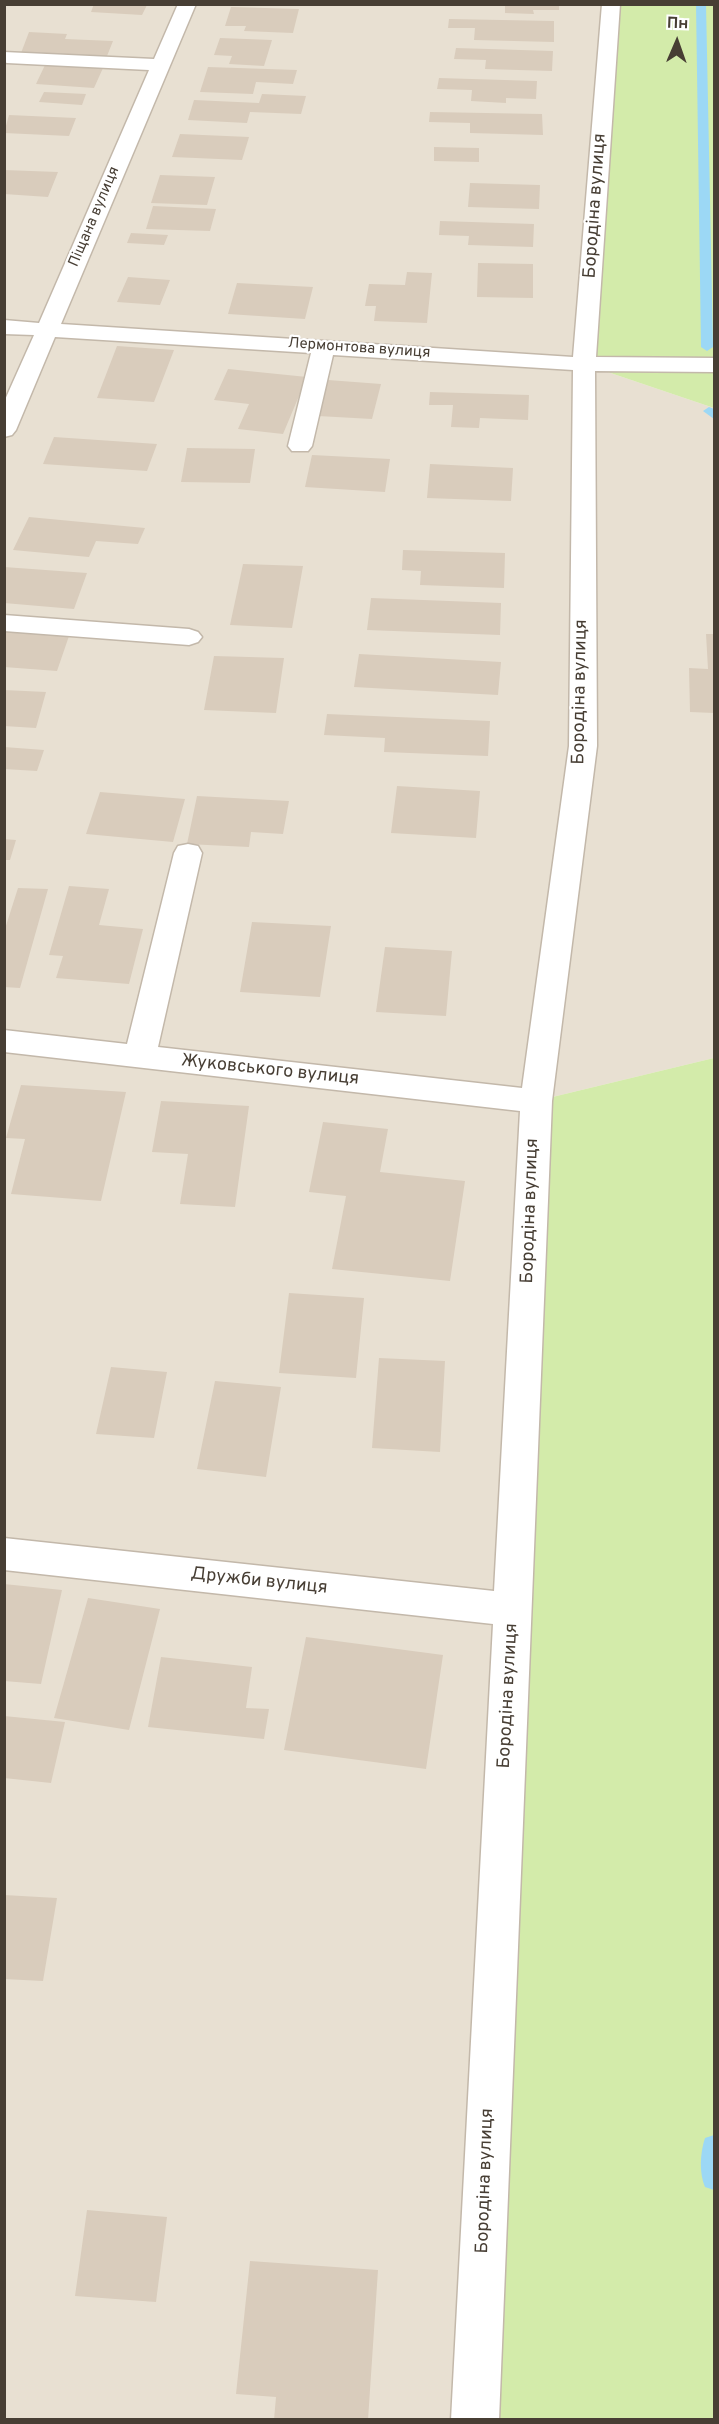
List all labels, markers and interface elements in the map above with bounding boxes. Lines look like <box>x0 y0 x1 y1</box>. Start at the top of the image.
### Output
north arrow <box>647 12 707 72</box>
text: Пн <box>666 14 689 34</box>
street label: Бородіна вулиця <box>580 133 612 279</box>
street label: Піщана вулиця <box>66 164 124 270</box>
street label: Лермонтова вулиця <box>287 335 431 363</box>
street label: Бородіна вулиця <box>569 619 593 765</box>
street label: Жуковського вулиця <box>180 1051 360 1091</box>
street label: Бородіна вулиця <box>518 1138 544 1284</box>
street label: Дружби вулиця <box>189 1564 329 1600</box>
street label: Бородіна вулиця <box>494 1623 524 1769</box>
street label: Бородіна вулиця <box>473 2108 499 2254</box>

